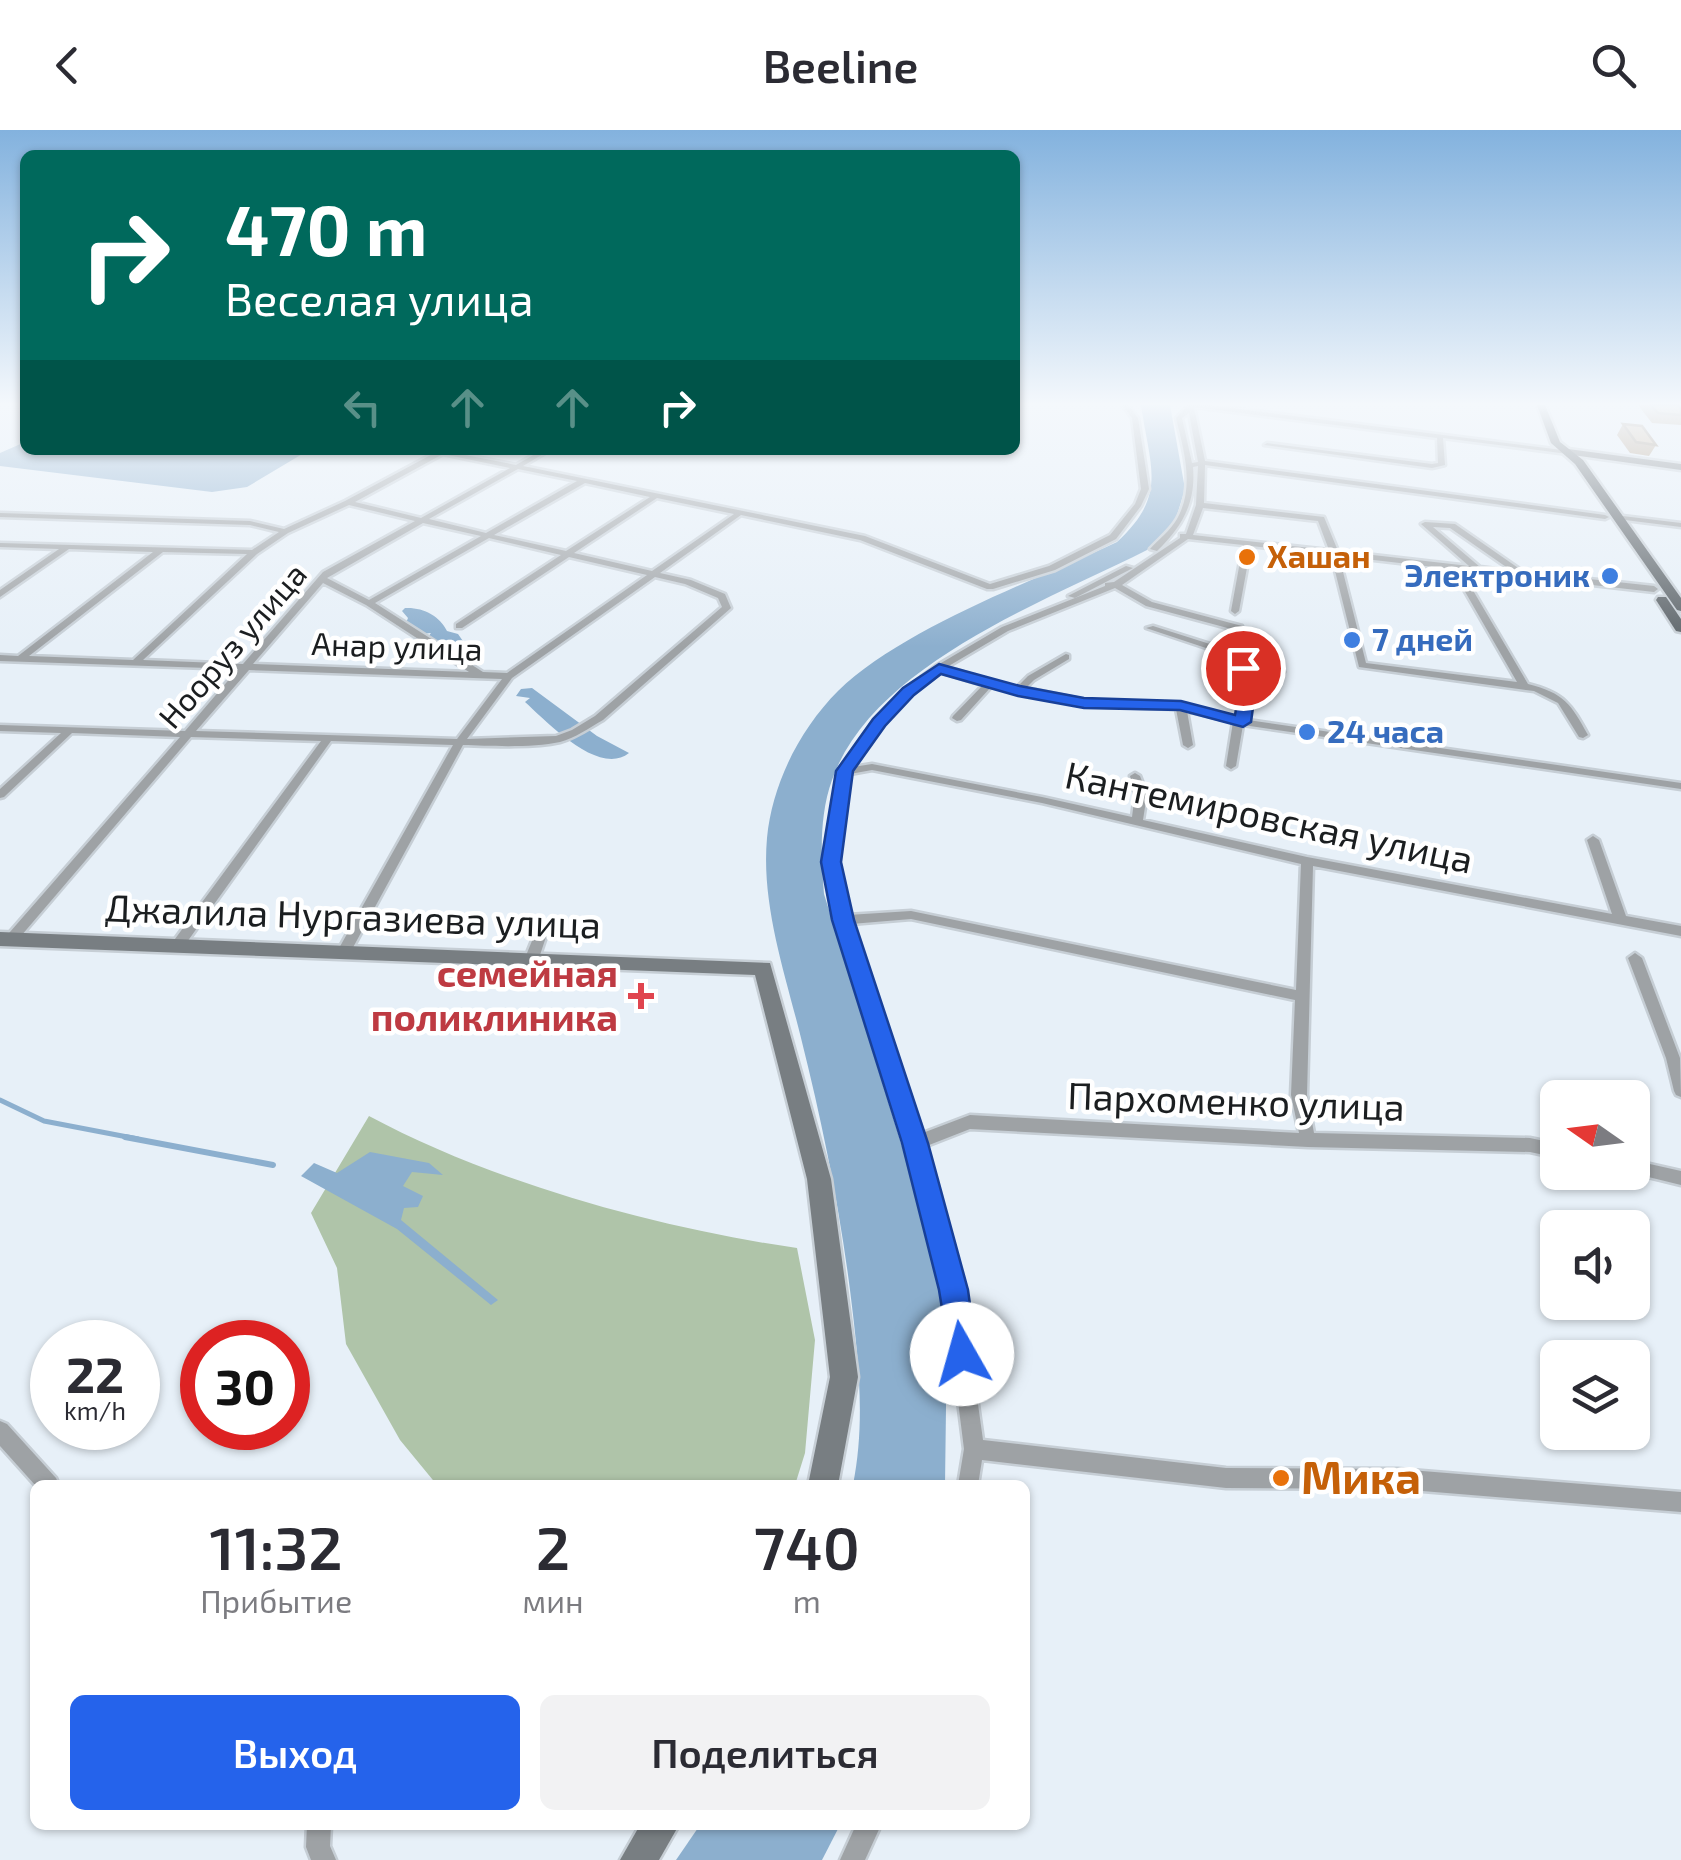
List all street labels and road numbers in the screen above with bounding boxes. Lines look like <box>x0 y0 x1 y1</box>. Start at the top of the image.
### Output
street label: Нооруз улица <box>150 555 314 735</box>
street label: Анар улица <box>311 623 483 668</box>
street label: Кантемировская улица <box>1061 750 1477 882</box>
street label: Джалила Нургазиева улица <box>104 883 602 947</box>
street label: Пархоменко улица <box>1067 1071 1406 1129</box>

